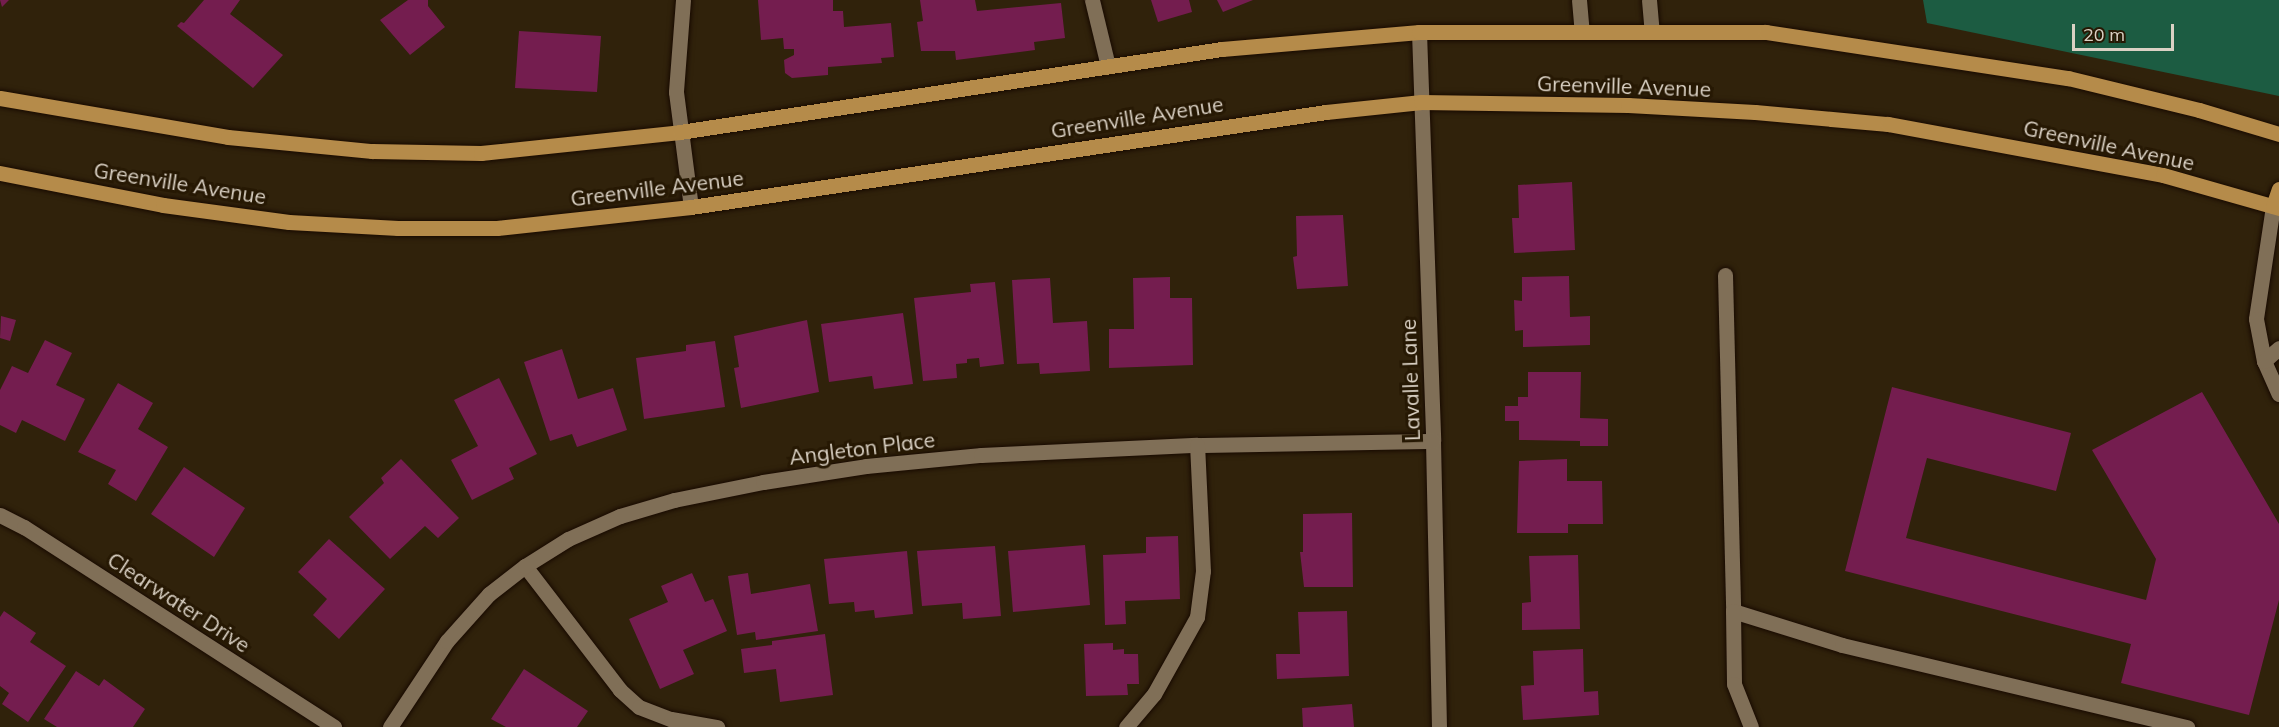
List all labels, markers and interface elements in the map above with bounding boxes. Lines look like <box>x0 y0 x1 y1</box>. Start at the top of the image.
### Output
scale bar <box>2075 12 2177 50</box>
text: 20 m <box>2083 23 2125 46</box>
street label: Greenville Avenue <box>1537 70 1711 102</box>
street label: Greenville Avenue <box>1049 91 1225 143</box>
street label: Greenville Avenue <box>2021 115 2197 175</box>
street label: Greenville Avenue <box>92 157 268 209</box>
street label: Greenville Avenue <box>569 165 745 211</box>
street label: Lavalle Lane <box>1395 319 1425 441</box>
street label: Angleton Place <box>788 427 936 469</box>
street label: Clearwater Drive <box>103 547 255 657</box>

